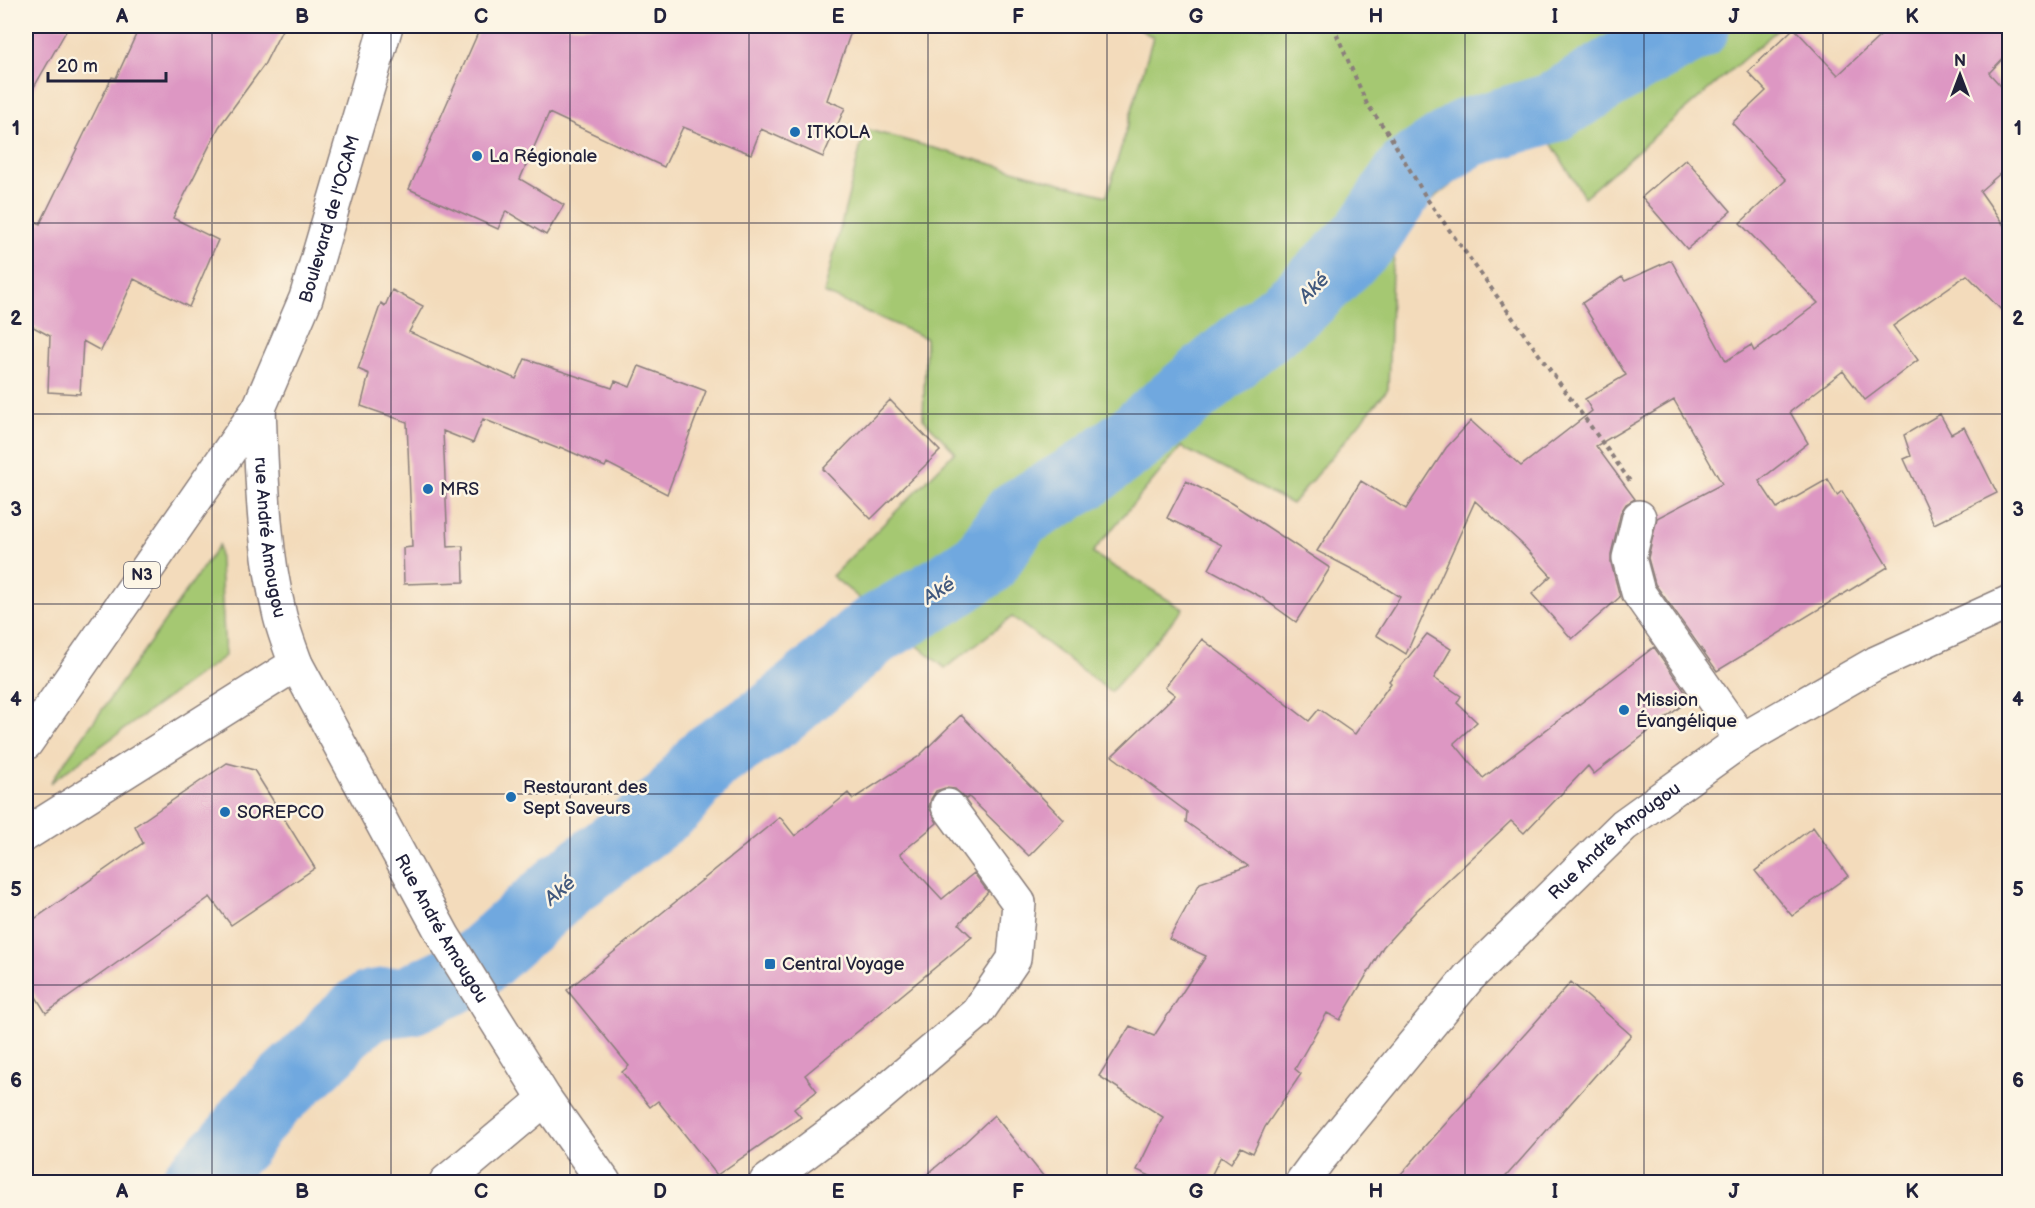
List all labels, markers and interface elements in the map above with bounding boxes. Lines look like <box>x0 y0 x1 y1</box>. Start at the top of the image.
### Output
text: A <box>115 5 129 29</box>
text: B <box>295 5 309 29</box>
text: C <box>474 5 488 29</box>
text: D <box>653 5 667 29</box>
text: E <box>832 5 845 29</box>
text: F <box>1012 5 1024 29</box>
text: G <box>1189 5 1204 29</box>
text: H <box>1369 5 1383 29</box>
text: I <box>1552 5 1558 29</box>
text: J <box>1729 5 1741 29</box>
text: K <box>1905 5 1919 29</box>
scale bar <box>48 45 166 83</box>
north arrow <box>1930 45 1990 105</box>
text: N <box>1954 52 1966 71</box>
text: 20 m <box>57 56 98 77</box>
text: 1 <box>12 117 20 141</box>
text: 1 <box>2014 117 2022 141</box>
place label: ITKOLA <box>807 122 870 143</box>
marker: ITKOLA <box>788 125 802 139</box>
street label: Boulevard de l'OCAM <box>295 133 364 305</box>
place label: La Régionale <box>489 146 598 167</box>
marker: La Régionale <box>470 149 484 163</box>
water label: Aké <box>1293 268 1335 309</box>
text: 2 <box>10 307 22 331</box>
text: 2 <box>2012 307 2024 331</box>
street label: rue André Amougou <box>251 457 291 620</box>
place label: MRS <box>440 479 479 500</box>
marker: MRS <box>421 482 435 496</box>
text: 3 <box>10 498 22 522</box>
text: 3 <box>2012 498 2024 522</box>
road number: N3 <box>124 562 160 588</box>
water label: Aké <box>918 572 960 611</box>
text: 4 <box>10 688 22 712</box>
text: 4 <box>2012 688 2024 712</box>
place label: Mission Évangélique <box>1636 690 1737 732</box>
marker: Mission Évangélique <box>1617 703 1631 717</box>
place label: Restaurant des Sept Saveurs <box>523 777 647 819</box>
street label: Rue André Amougou <box>1544 778 1684 904</box>
marker: Restaurant des Sept Saveurs <box>504 790 518 804</box>
place label: SOREPCO <box>237 802 324 823</box>
marker: SOREPCO <box>218 805 232 819</box>
street label: Rue André Amougou <box>391 850 493 1007</box>
water label: Aké <box>539 871 581 912</box>
text: 5 <box>10 878 22 902</box>
text: 5 <box>2012 878 2024 902</box>
place label: Central Voyage <box>782 954 905 975</box>
marker: Central Voyage <box>763 957 777 971</box>
text: 6 <box>10 1069 22 1093</box>
text: 6 <box>2012 1069 2024 1093</box>
text: A <box>115 1180 129 1204</box>
text: B <box>295 1180 309 1204</box>
text: C <box>474 1180 488 1204</box>
text: D <box>653 1180 667 1204</box>
text: E <box>832 1180 845 1204</box>
text: F <box>1012 1180 1024 1204</box>
text: G <box>1189 1180 1204 1204</box>
text: H <box>1369 1180 1383 1204</box>
text: I <box>1552 1180 1558 1204</box>
text: J <box>1729 1180 1741 1204</box>
text: K <box>1905 1180 1919 1204</box>

